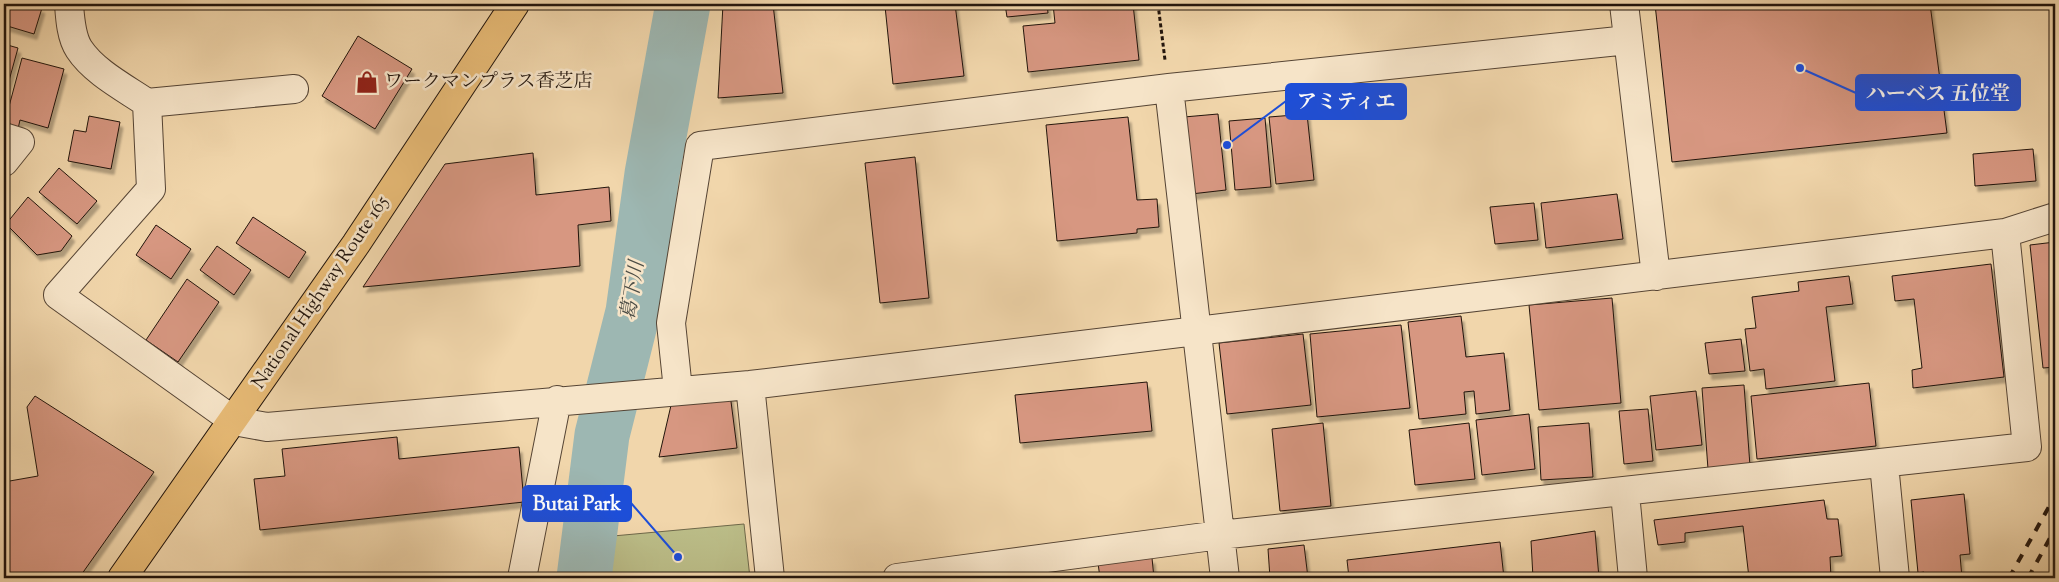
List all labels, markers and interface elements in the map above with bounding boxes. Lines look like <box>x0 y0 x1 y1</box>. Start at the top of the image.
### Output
shop icon: ワークマンプラス香芝店 <box>354 69 380 95</box>
place label: ワークマンプラス香芝店 <box>384 69 592 96</box>
callout: ハーベス 五位堂 <box>1856 75 2020 110</box>
text: ハーベス 五位堂 <box>1866 81 2010 110</box>
callout: アミティエ <box>1286 84 1406 119</box>
text: アミティエ <box>1297 89 1395 118</box>
street label: National Highway Route 165 <box>246 190 396 395</box>
water label: 葛下川 <box>615 257 653 323</box>
callout: Butai Park <box>523 486 631 521</box>
text: Butai Park <box>533 491 621 520</box>

